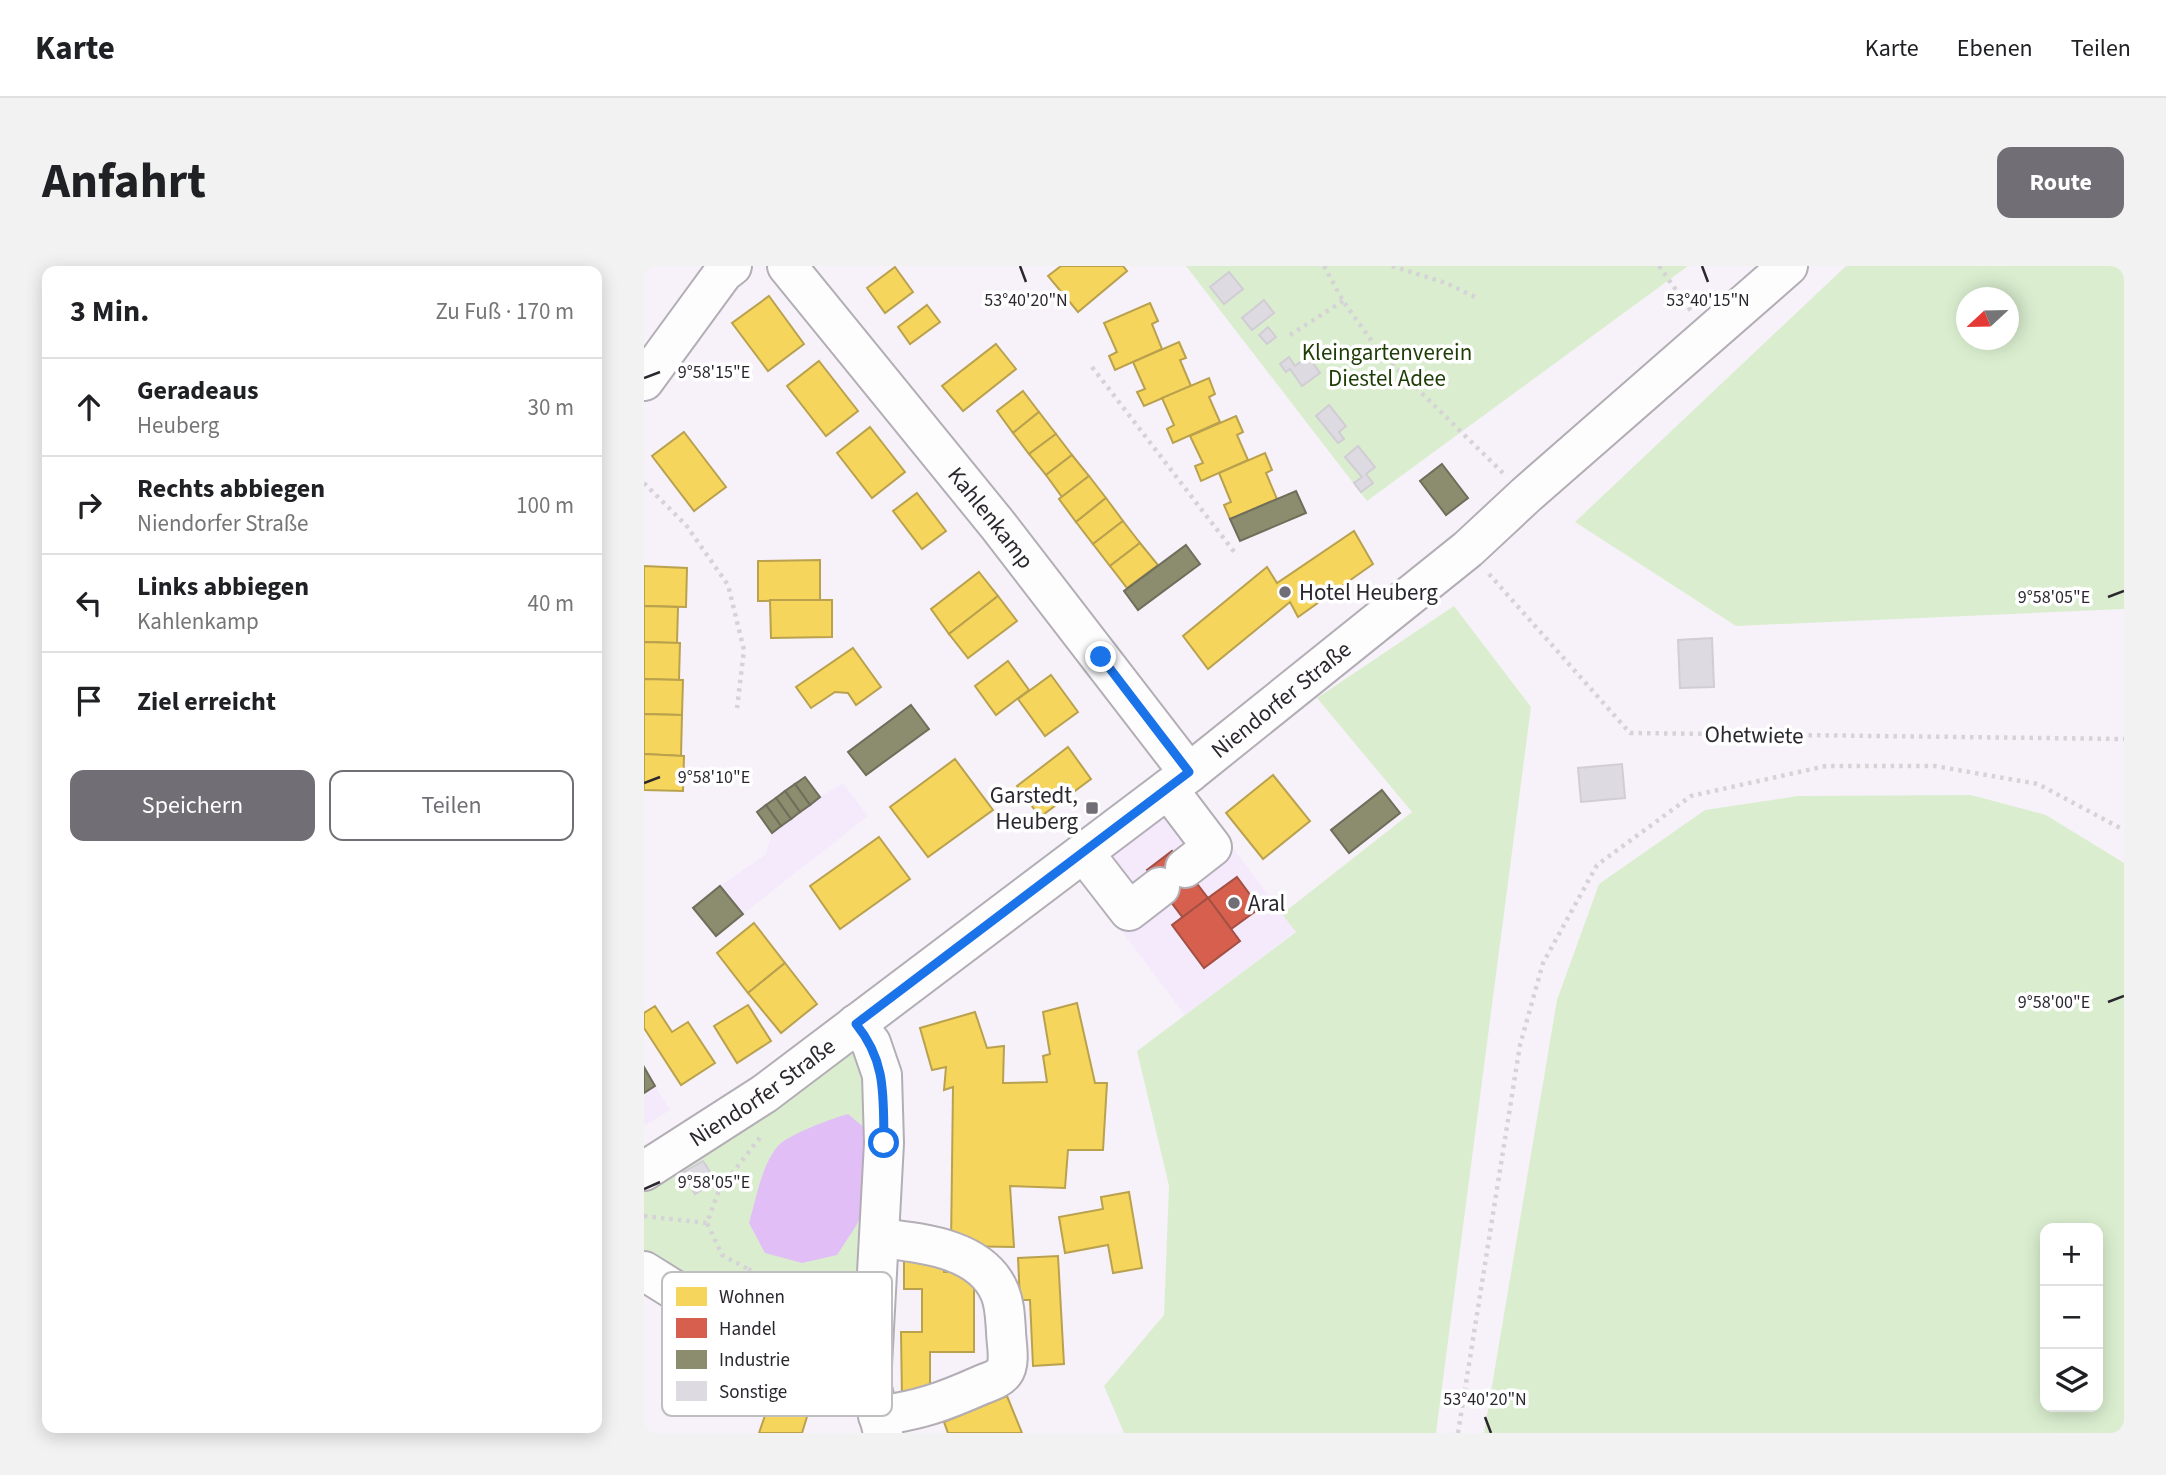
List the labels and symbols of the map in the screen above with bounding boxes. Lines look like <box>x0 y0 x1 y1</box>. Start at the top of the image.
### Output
north arrow <box>1956 287 2019 350</box>
text: 53°40'20"N <box>984 288 1068 313</box>
text: 53°40'15"N <box>1666 288 1750 313</box>
park label: Kleingartenverein Diestel Adee <box>1302 336 1472 395</box>
text: 9°58'15"E <box>678 360 750 385</box>
street label: Kahlenkamp <box>940 460 1042 575</box>
place label: Hotel Heuberg <box>1299 576 1438 609</box>
marker: Hotel Heuberg <box>1277 584 1293 600</box>
text: 9°58'05"E <box>2018 585 2090 610</box>
street label: Niendorfer Straße <box>1204 633 1358 766</box>
route end <box>1085 641 1116 672</box>
street label: Ohetwiete <box>1704 718 1804 752</box>
text: 9°58'10"E <box>678 765 750 790</box>
place label: Garstedt, Heuberg <box>990 779 1078 838</box>
marker: Garstedt, Heuberg <box>1084 800 1100 816</box>
place label: Aral <box>1248 887 1285 920</box>
marker: Aral <box>1226 895 1242 911</box>
text: 9°58'00"E <box>2018 990 2090 1015</box>
street label: Niendorfer Straße <box>682 1029 842 1155</box>
route start <box>868 1127 899 1158</box>
text: 9°58'05"E <box>678 1170 750 1195</box>
legend <box>662 1272 892 1416</box>
text: Wohnen <box>719 1284 785 1311</box>
text: Handel <box>719 1316 776 1343</box>
text: Industrie <box>719 1347 790 1374</box>
text: Sonstige <box>719 1379 787 1406</box>
text: 53°40'20"N <box>1443 1387 1527 1412</box>

